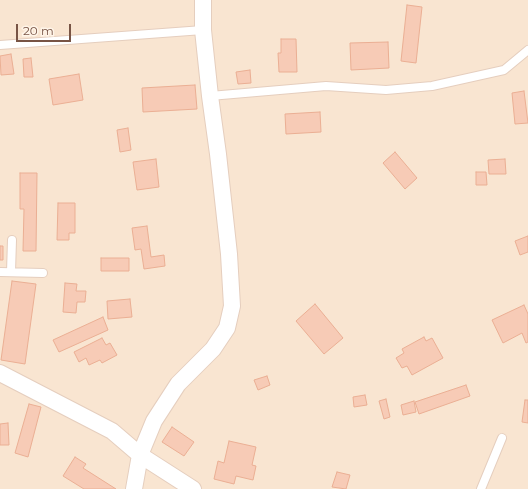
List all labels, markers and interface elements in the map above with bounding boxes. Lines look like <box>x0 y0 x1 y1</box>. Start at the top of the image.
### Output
scale bar <box>18 16 73 42</box>
text: 20 m <box>23 23 54 38</box>

